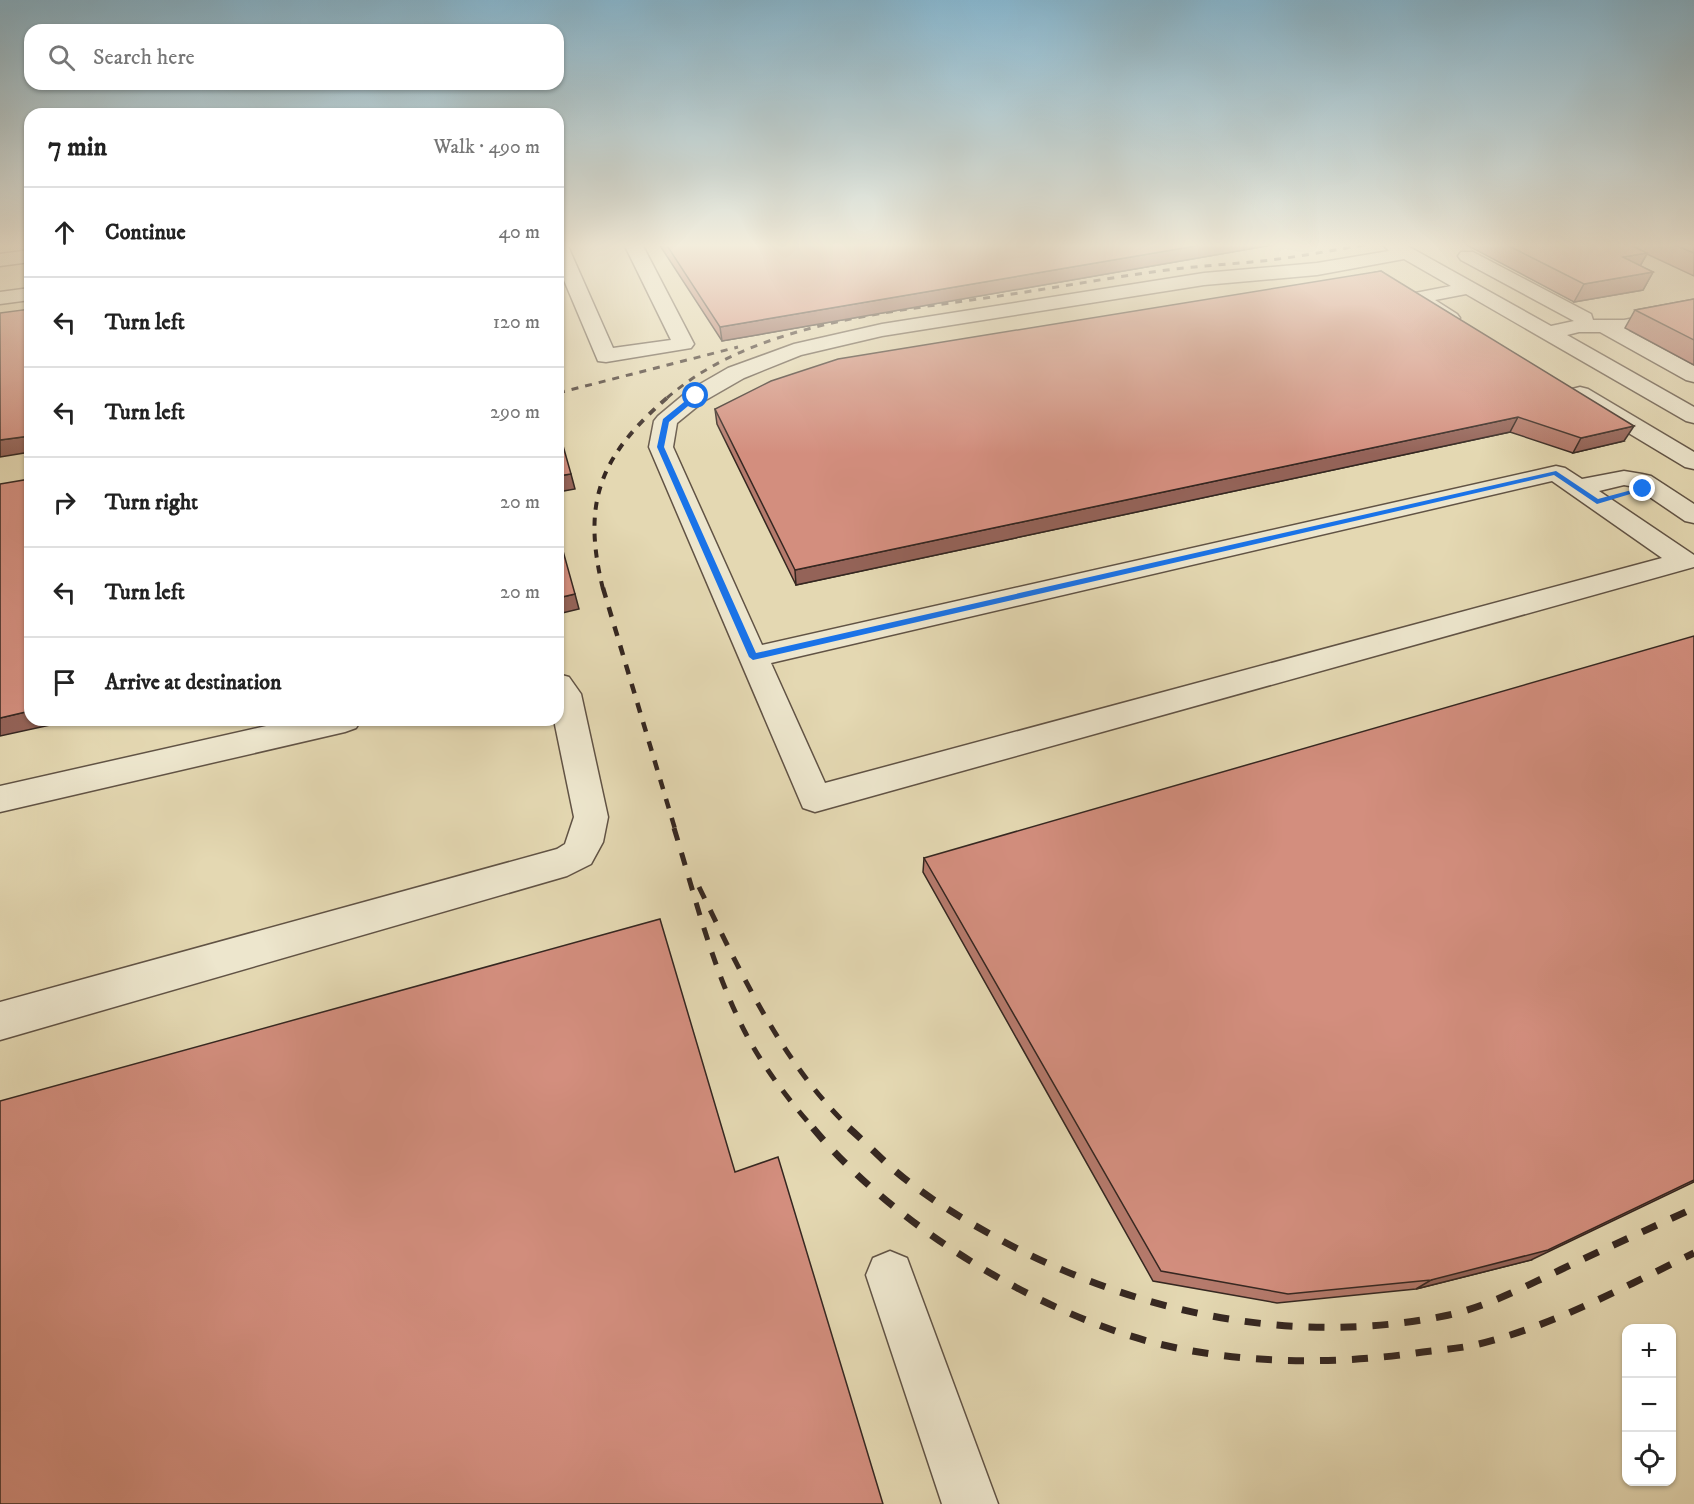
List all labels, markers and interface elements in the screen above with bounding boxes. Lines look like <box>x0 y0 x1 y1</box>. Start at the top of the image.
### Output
search box <box>24 24 564 90</box>
icon: search <box>45 41 78 74</box>
text: Search here <box>93 44 195 71</box>
text: 7 min <box>48 131 107 164</box>
text: Walk · 490 m <box>433 135 540 160</box>
icon: ahead <box>48 216 81 249</box>
text: Continue <box>105 219 186 246</box>
text: 40 m <box>498 220 540 245</box>
icon: left <box>48 306 81 339</box>
text: Turn left <box>105 309 185 336</box>
text: 120 m <box>493 310 540 335</box>
route start <box>682 382 708 408</box>
icon: left <box>48 396 81 429</box>
text: Turn left <box>105 399 185 426</box>
text: 290 m <box>490 400 540 425</box>
route end <box>1629 475 1655 501</box>
icon: right <box>48 486 81 519</box>
text: Turn right <box>105 489 198 516</box>
text: 20 m <box>500 490 540 515</box>
icon: left <box>48 576 81 609</box>
text: Turn left <box>105 579 185 606</box>
text: 20 m <box>500 580 540 605</box>
icon: arrive <box>48 666 81 699</box>
text: Arrive at destination <box>105 669 282 696</box>
map controls <box>1622 1324 1676 1486</box>
button: + <box>1622 1324 1676 1378</box>
button: − <box>1622 1378 1676 1432</box>
button: locate <box>1622 1432 1676 1486</box>

